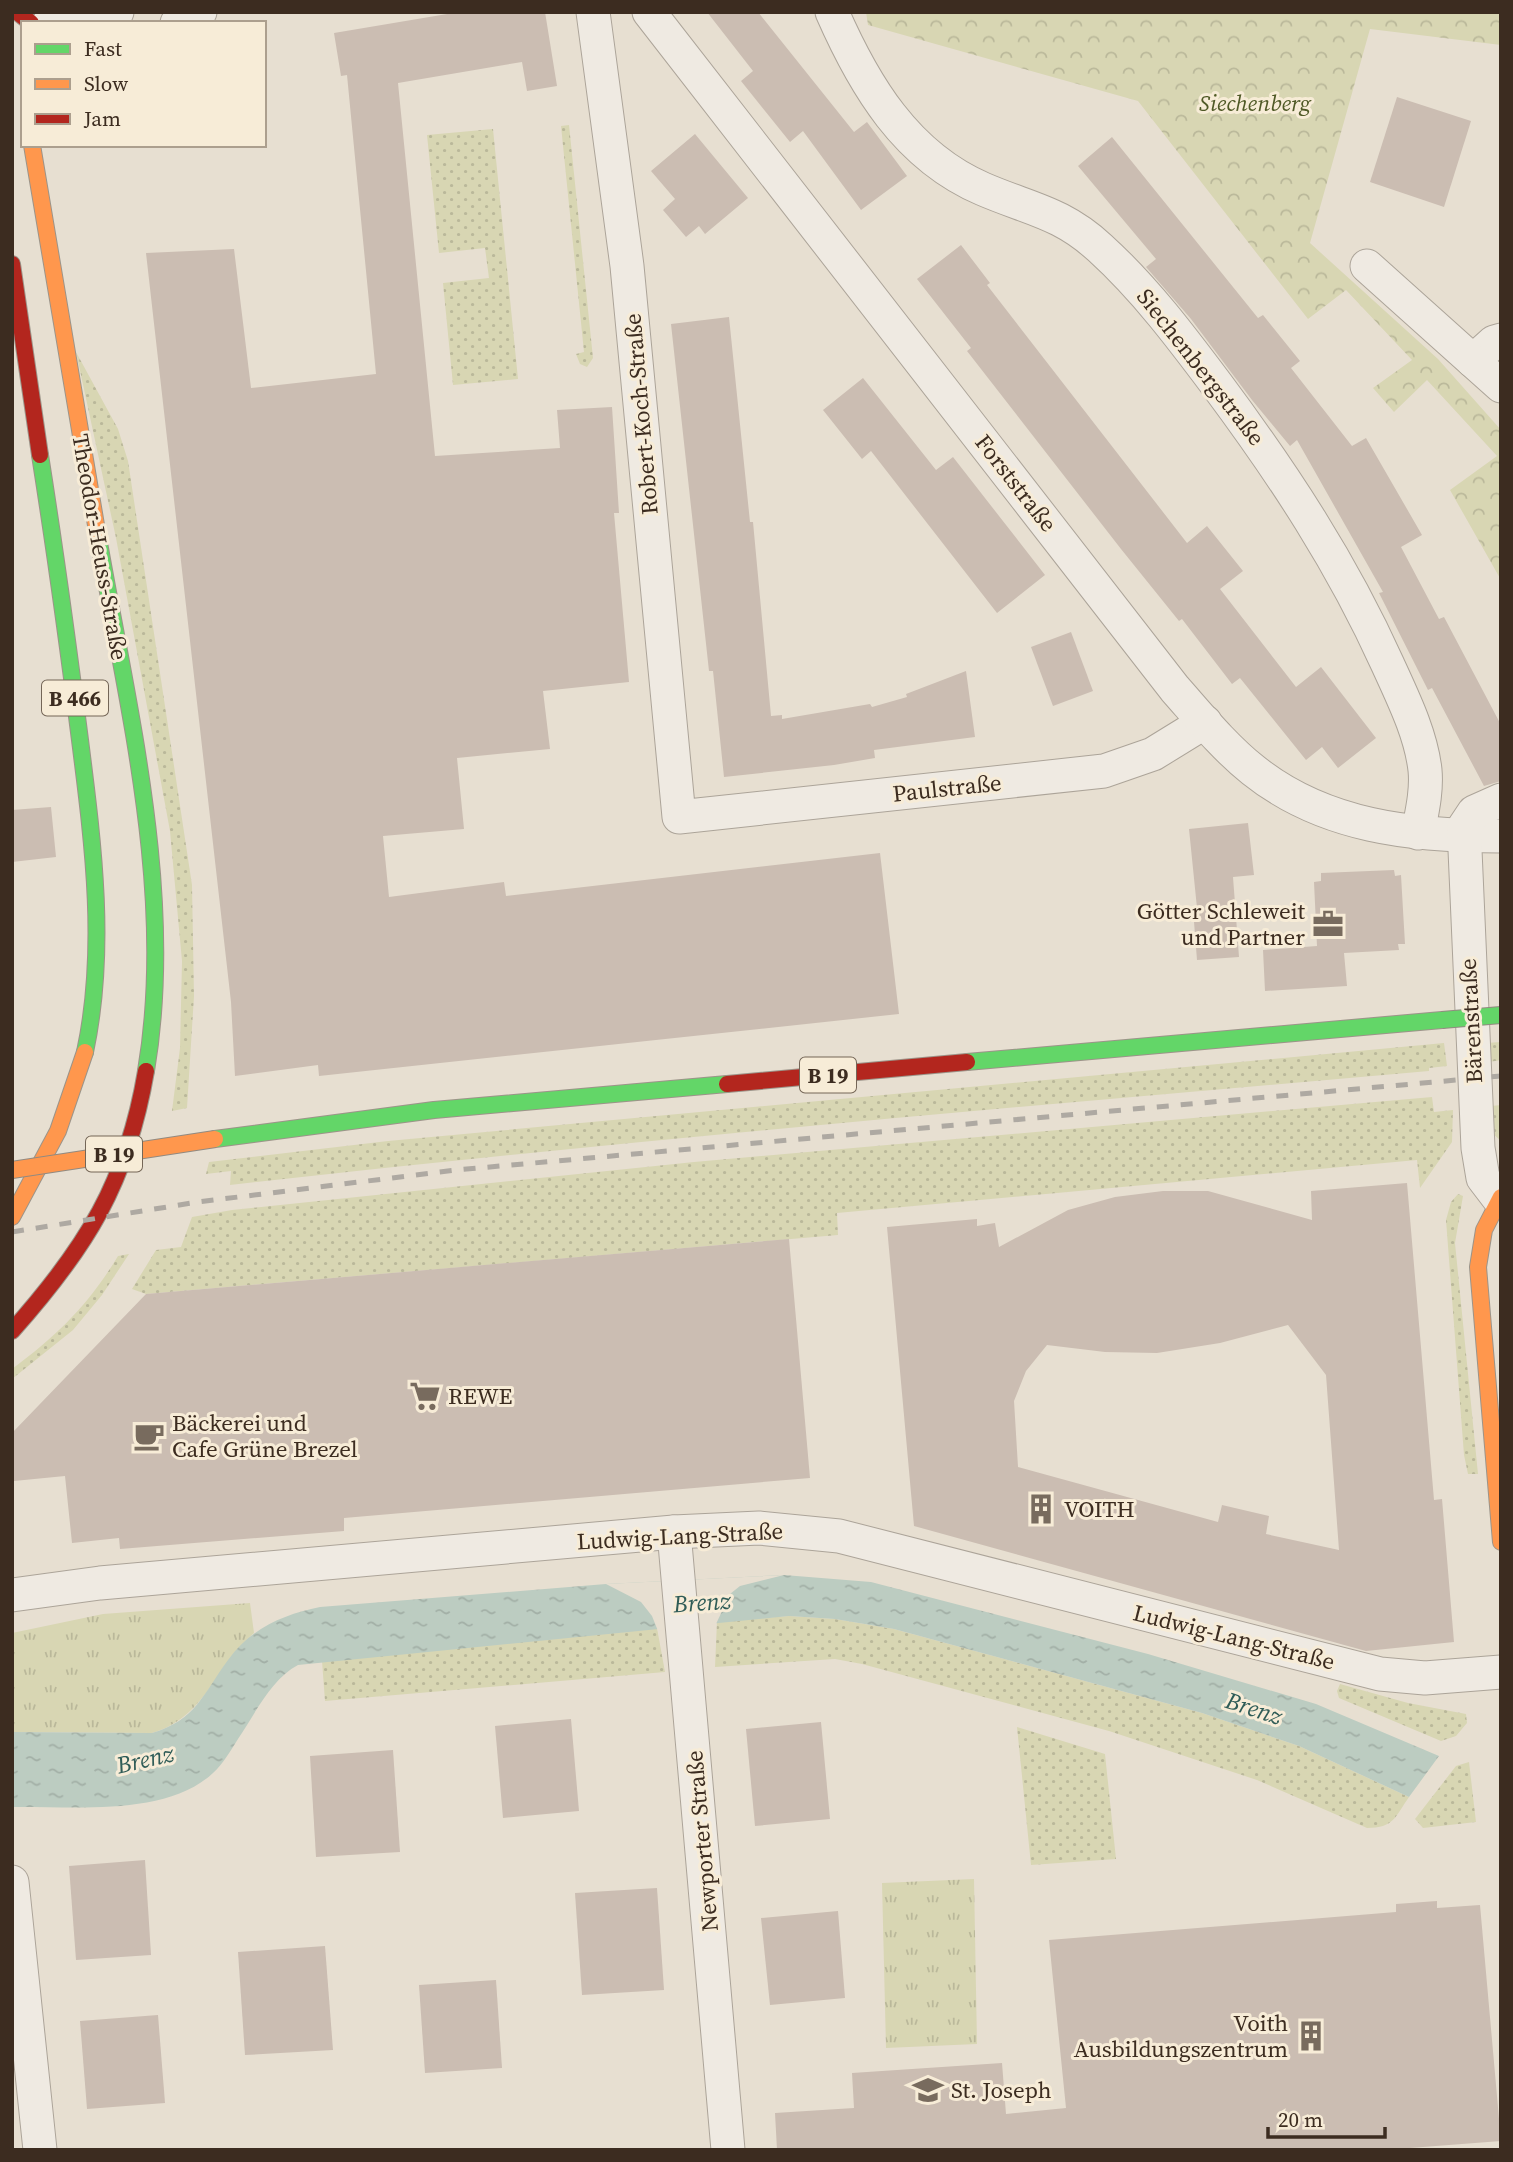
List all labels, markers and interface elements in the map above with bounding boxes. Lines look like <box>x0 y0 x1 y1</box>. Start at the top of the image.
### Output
legend <box>21 21 266 147</box>
text: Fast <box>84 34 122 63</box>
text: Slow <box>84 69 128 98</box>
park label: Siechenberg <box>1199 87 1312 119</box>
text: Jam <box>83 104 121 133</box>
street label: Siechenbergstraße <box>1130 282 1272 452</box>
street label: Robert-Koch-Straße <box>616 312 666 516</box>
street label: Forststraße <box>968 427 1064 539</box>
street label: Theodor-Heuss-Straße <box>64 431 136 663</box>
road number: B 466 <box>42 680 108 716</box>
street label: Paulstraße <box>891 766 1003 810</box>
place label: Götter Schleweit und Partner <box>1137 895 1306 953</box>
office icon: Götter Schleweit und Partner <box>1311 907 1345 941</box>
street label: Bärenstraße <box>1452 958 1490 1084</box>
road number: B 19 <box>800 1058 856 1092</box>
road number: B 19 <box>86 1136 142 1172</box>
supermarket icon: REWE <box>408 1379 442 1413</box>
place label: REWE <box>448 1380 513 1412</box>
place label: Bäckerei und Cafe Grüne Brezel <box>172 1407 358 1465</box>
cafe icon: Bäckerei und Cafe Grüne Brezel <box>132 1419 166 1453</box>
building icon: VOITH <box>1024 1492 1058 1526</box>
place label: VOITH <box>1064 1493 1135 1525</box>
street label: Ludwig-Lang-Straße <box>576 1515 784 1557</box>
water label: Brenz <box>671 1583 733 1621</box>
street label: Ludwig-Lang-Straße <box>1130 1596 1338 1678</box>
water label: Brenz <box>1220 1683 1287 1733</box>
water label: Brenz <box>112 1736 178 1782</box>
street label: Newporter Straße <box>678 1749 726 1933</box>
place label: Voith Ausbildungszentrum <box>1074 2007 1288 2065</box>
building icon: Voith Ausbildungszentrum <box>1294 2019 1328 2053</box>
school or university icon: St. Joseph <box>911 2073 945 2107</box>
place label: St. Joseph <box>951 2074 1052 2106</box>
scale bar <box>1268 2096 1385 2140</box>
text: 20 m <box>1278 2105 1323 2134</box>

